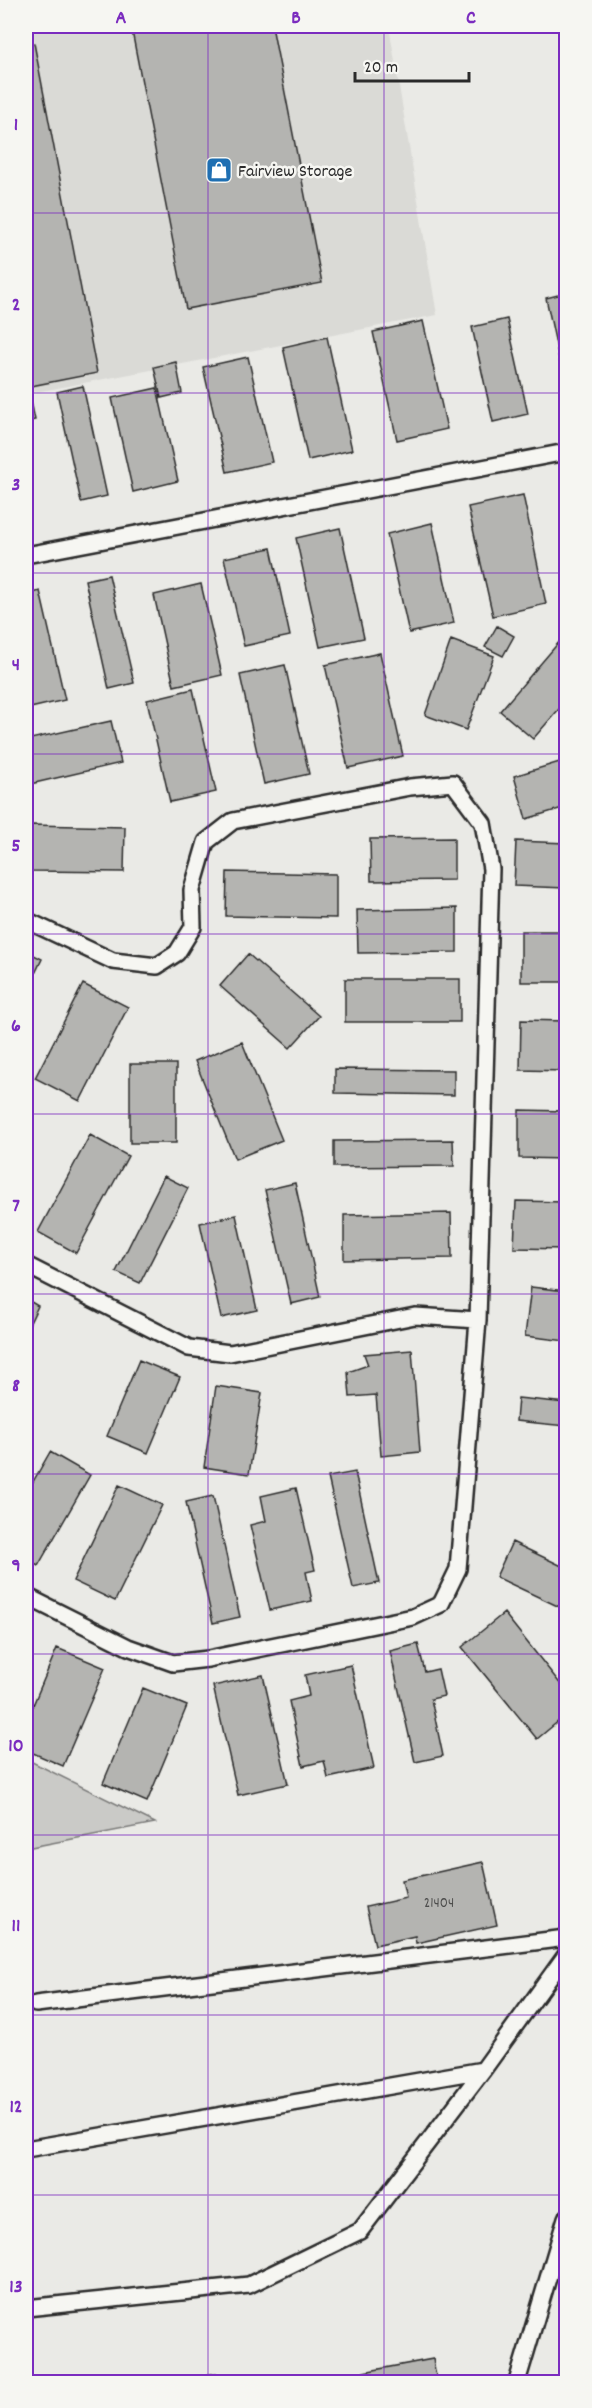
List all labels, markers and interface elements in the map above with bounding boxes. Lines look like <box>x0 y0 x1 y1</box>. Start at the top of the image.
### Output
text: A <box>116 5 127 33</box>
text: B <box>291 5 301 33</box>
text: C <box>466 5 476 33</box>
scale bar <box>355 45 469 83</box>
text: 20 m <box>364 56 398 81</box>
text: 1 <box>14 112 18 140</box>
shop icon: Fairview Storage <box>204 155 234 185</box>
place label: Fairview Storage <box>238 160 352 185</box>
text: 2 <box>12 292 20 320</box>
text: 3 <box>12 472 20 500</box>
text: 4 <box>12 652 20 680</box>
text: 5 <box>11 833 21 861</box>
text: 6 <box>11 1013 21 1041</box>
text: 7 <box>12 1193 20 1221</box>
text: 8 <box>12 1373 20 1401</box>
text: 9 <box>11 1553 21 1581</box>
text: 10 <box>8 1733 24 1761</box>
house number: 21404 <box>424 1893 454 1915</box>
text: 11 <box>12 1913 20 1941</box>
text: 12 <box>9 2094 23 2122</box>
text: 13 <box>9 2274 23 2302</box>

